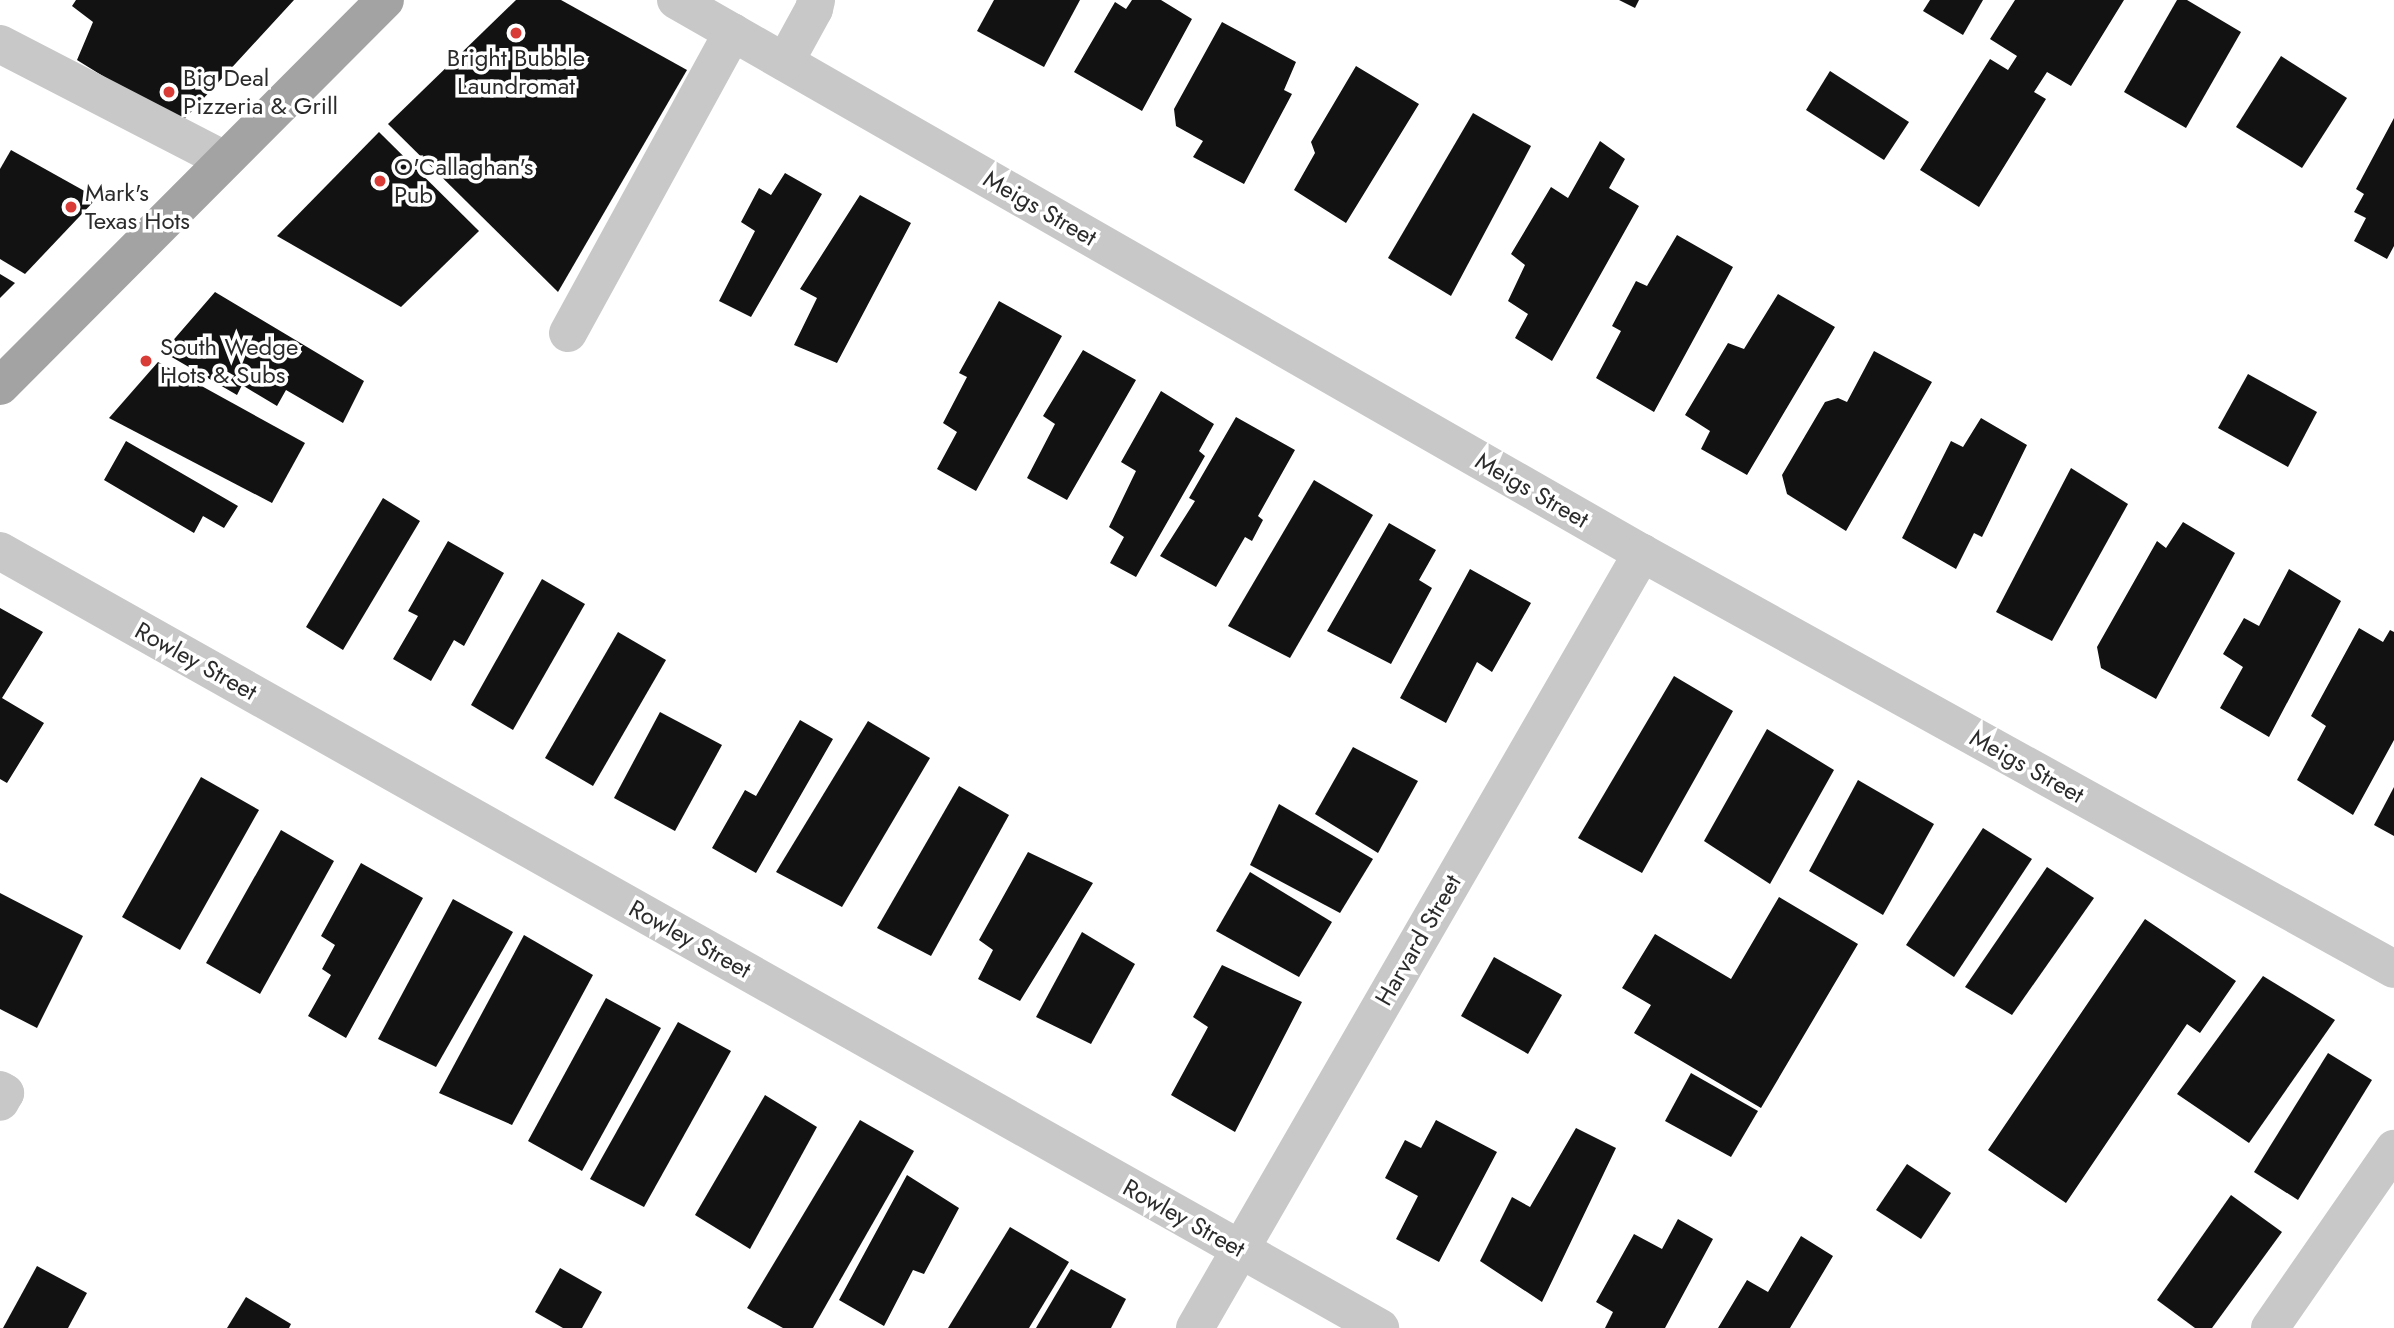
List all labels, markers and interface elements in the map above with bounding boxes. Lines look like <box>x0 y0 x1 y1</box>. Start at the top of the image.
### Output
marker: Bright Bubble Laundromat <box>508 25 524 41</box>
place label: Bright Bubble Laundromat <box>447 44 585 100</box>
place label: Big Deal Pizzeria & Grill <box>183 64 338 120</box>
marker: Big Deal Pizzeria & Grill <box>161 84 177 100</box>
place label: O'Callaghan's Pub <box>394 153 533 209</box>
street label: Meigs Street <box>978 164 1102 252</box>
marker: O'Callaghan's Pub <box>372 173 388 189</box>
place label: Mark's Texas Hots <box>85 179 190 235</box>
marker: Mark's Texas Hots <box>63 199 79 215</box>
place label: South Wedge Hots & Subs <box>160 333 298 389</box>
marker: South Wedge Hots & Subs <box>138 353 154 369</box>
street label: Meigs Street <box>1470 446 1594 534</box>
street label: Rowley Street <box>130 616 262 706</box>
street label: Meigs Street <box>1965 723 2089 809</box>
street label: Harvard Street <box>1369 870 1467 1010</box>
street label: Rowley Street <box>624 894 756 984</box>
street label: Rowley Street <box>1118 1173 1250 1263</box>

